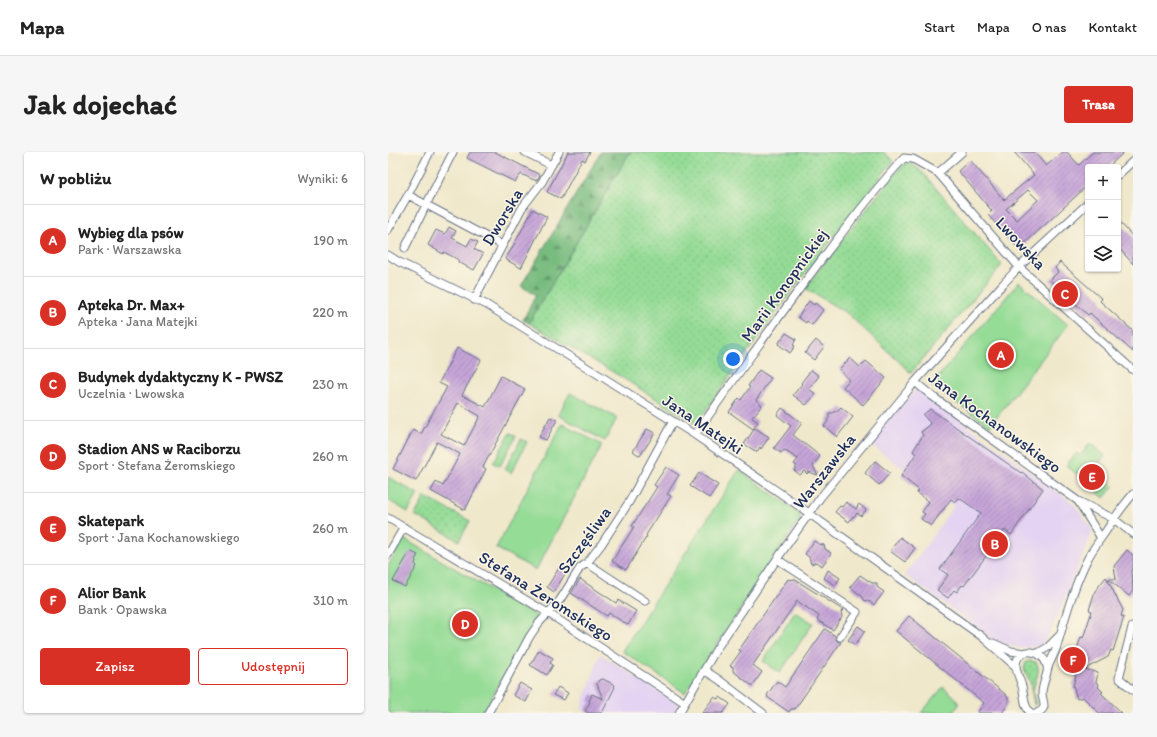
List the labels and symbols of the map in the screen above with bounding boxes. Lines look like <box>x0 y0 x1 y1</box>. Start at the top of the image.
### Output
street label: Dworska <box>477 185 527 249</box>
street label: Lwowska <box>992 212 1050 274</box>
street label: Marii Konopnickiej <box>736 225 832 345</box>
pin: C <box>1052 279 1078 309</box>
pin: A <box>988 340 1014 370</box>
your location <box>723 349 743 369</box>
street label: Jana Kochanowskiego <box>925 367 1065 477</box>
street label: Jana Matejki <box>659 390 747 458</box>
street label: Warszawska <box>788 429 860 513</box>
pin: E <box>1079 462 1105 492</box>
street label: Szczęśliwa <box>553 503 615 577</box>
pin: B <box>982 529 1008 559</box>
street label: Stefana Żeromskiego <box>475 547 617 645</box>
pin: D <box>452 609 478 639</box>
pin: F <box>1060 645 1086 675</box>

